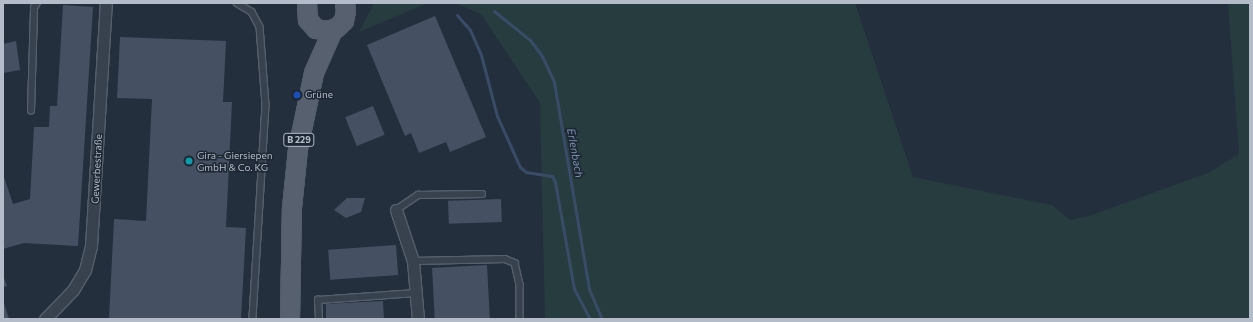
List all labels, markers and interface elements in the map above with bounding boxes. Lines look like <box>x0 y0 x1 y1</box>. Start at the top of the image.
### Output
place label: Grüne <box>305 89 333 101</box>
marker: Grüne <box>292 90 302 100</box>
water label: Erlenbach <box>564 127 586 179</box>
road number: B 229 <box>283 133 315 147</box>
street label: Gewerbestraße <box>89 134 105 204</box>
place label: Gira - Giersiepen GmbH & Co. KG <box>197 149 272 172</box>
marker: Gira - Giersiepen GmbH & Co. KG <box>184 156 194 166</box>

